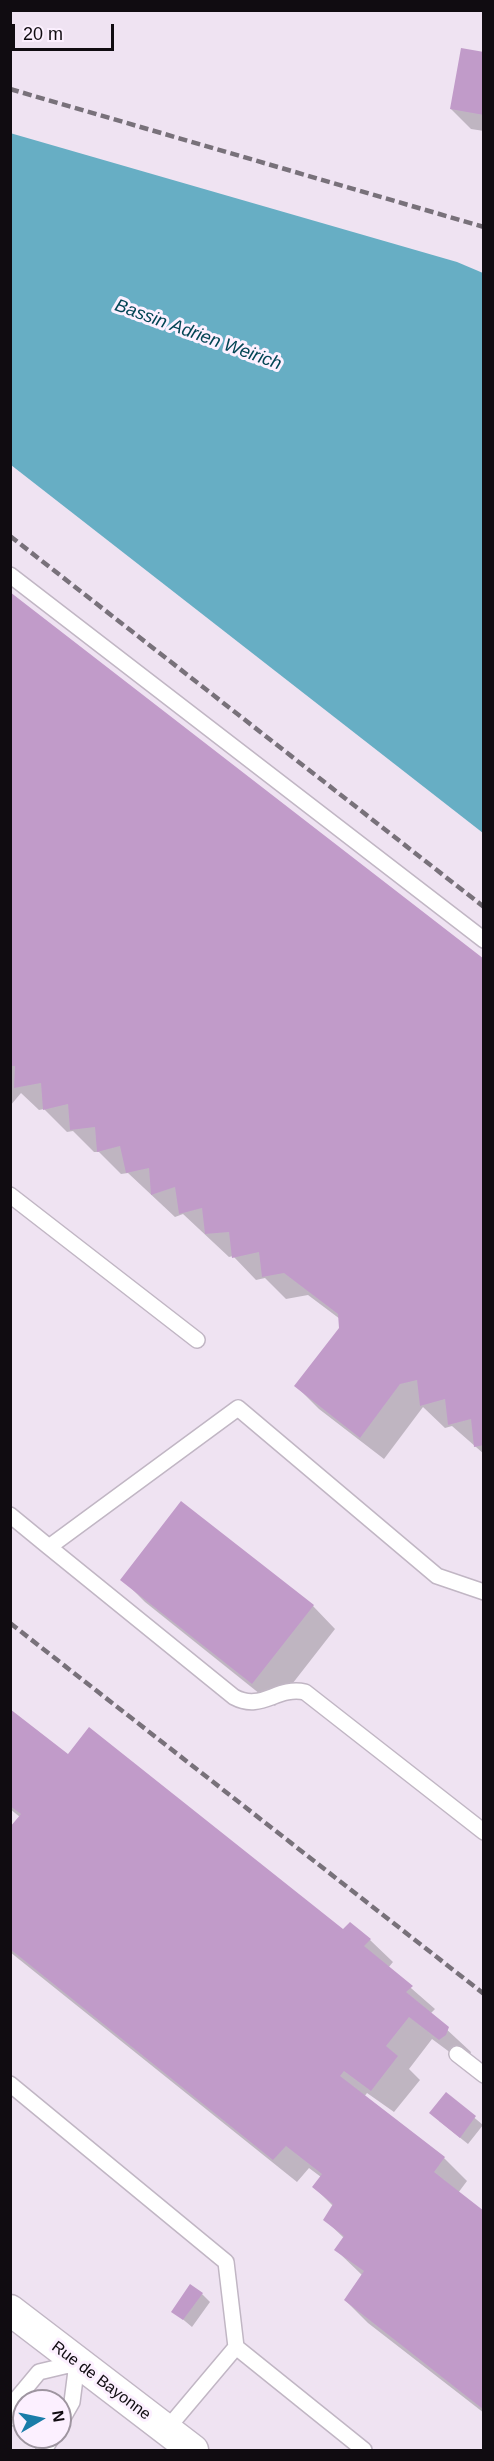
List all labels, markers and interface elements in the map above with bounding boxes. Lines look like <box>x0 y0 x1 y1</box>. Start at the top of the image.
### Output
scale bar <box>15 12 117 50</box>
text: 20 m <box>23 24 63 44</box>
water label: Bassin Adrien Weirich <box>112 295 284 375</box>
street label: Rue de Bayonne <box>48 2337 154 2425</box>
north arrow <box>12 2389 72 2449</box>
text: N <box>49 2409 68 2423</box>

